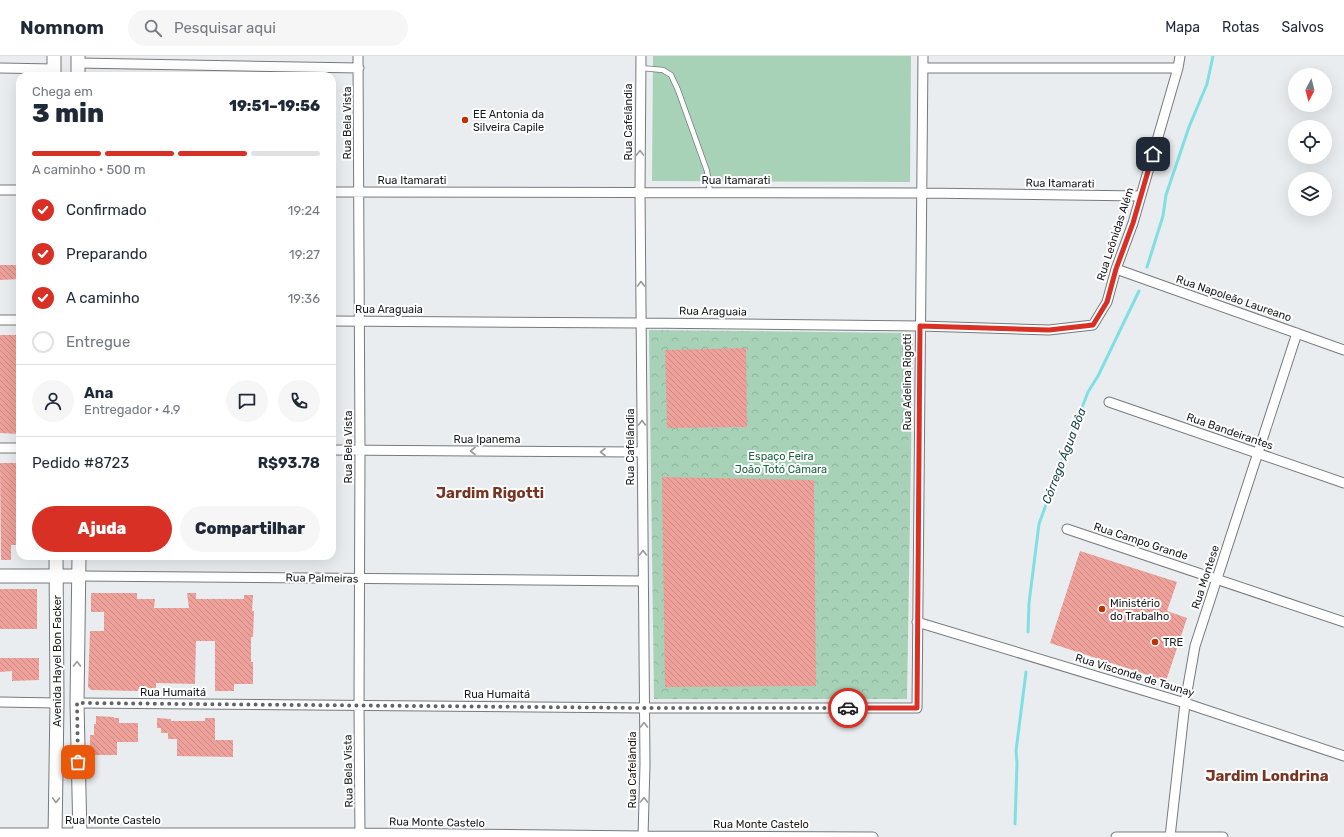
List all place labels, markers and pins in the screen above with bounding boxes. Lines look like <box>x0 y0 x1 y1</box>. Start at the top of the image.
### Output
place label: EE Antonia da Silveira Capile <box>473 108 544 134</box>
marker: EE Antonia da Silveira Capile <box>460 115 470 125</box>
pin <box>1136 137 1170 171</box>
place label: Ministério do Trabalho <box>1110 597 1169 623</box>
marker: Ministério do Trabalho <box>1097 604 1107 614</box>
place label: TRE <box>1163 636 1184 649</box>
marker: TRE <box>1150 637 1160 647</box>
pin <box>61 745 95 779</box>

